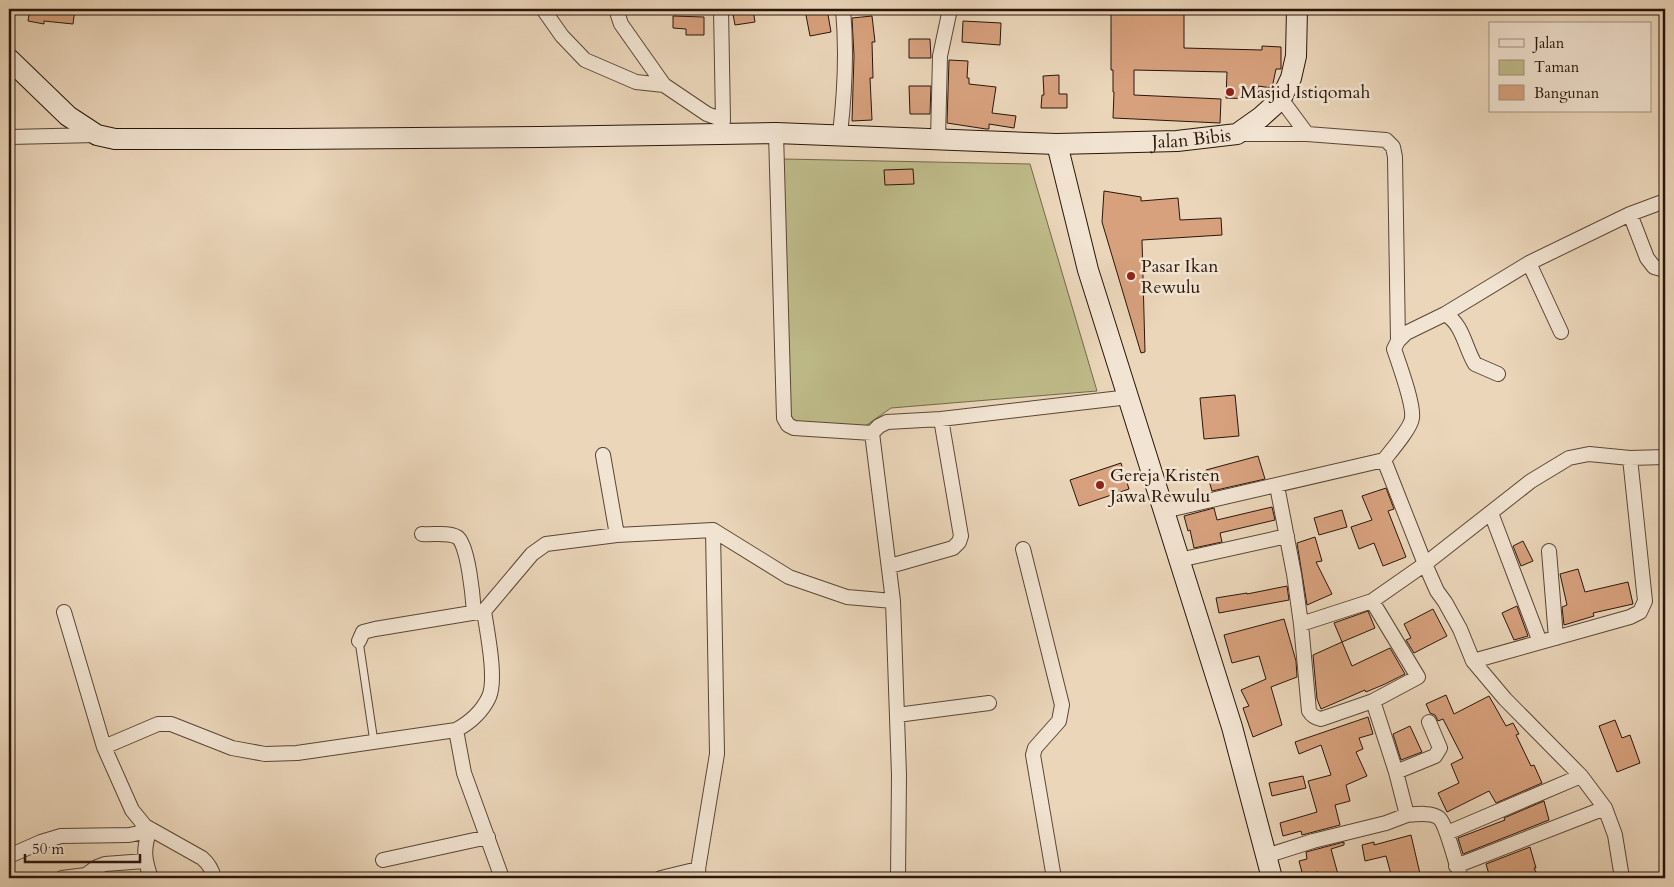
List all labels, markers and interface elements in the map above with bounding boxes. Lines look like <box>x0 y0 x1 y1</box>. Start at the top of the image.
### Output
legend <box>1489 22 1652 112</box>
text: Jalan <box>1532 33 1565 53</box>
text: Taman <box>1534 57 1580 77</box>
place label: Masjid Istiqomah <box>1240 80 1371 105</box>
text: Bangunan <box>1534 83 1600 103</box>
marker: Masjid Istiqomah <box>1224 86 1236 98</box>
street label: Jalan Bibis <box>1149 123 1232 155</box>
place label: Pasar Ikan Rewulu <box>1141 254 1219 300</box>
marker: Pasar Ikan Rewulu <box>1125 270 1137 282</box>
place label: Gereja Kristen Jawa Rewulu <box>1107 463 1221 509</box>
marker: Gereja Kristen Jawa Rewulu <box>1094 479 1106 491</box>
scale bar <box>25 832 140 864</box>
text: 50 m <box>32 839 64 859</box>

